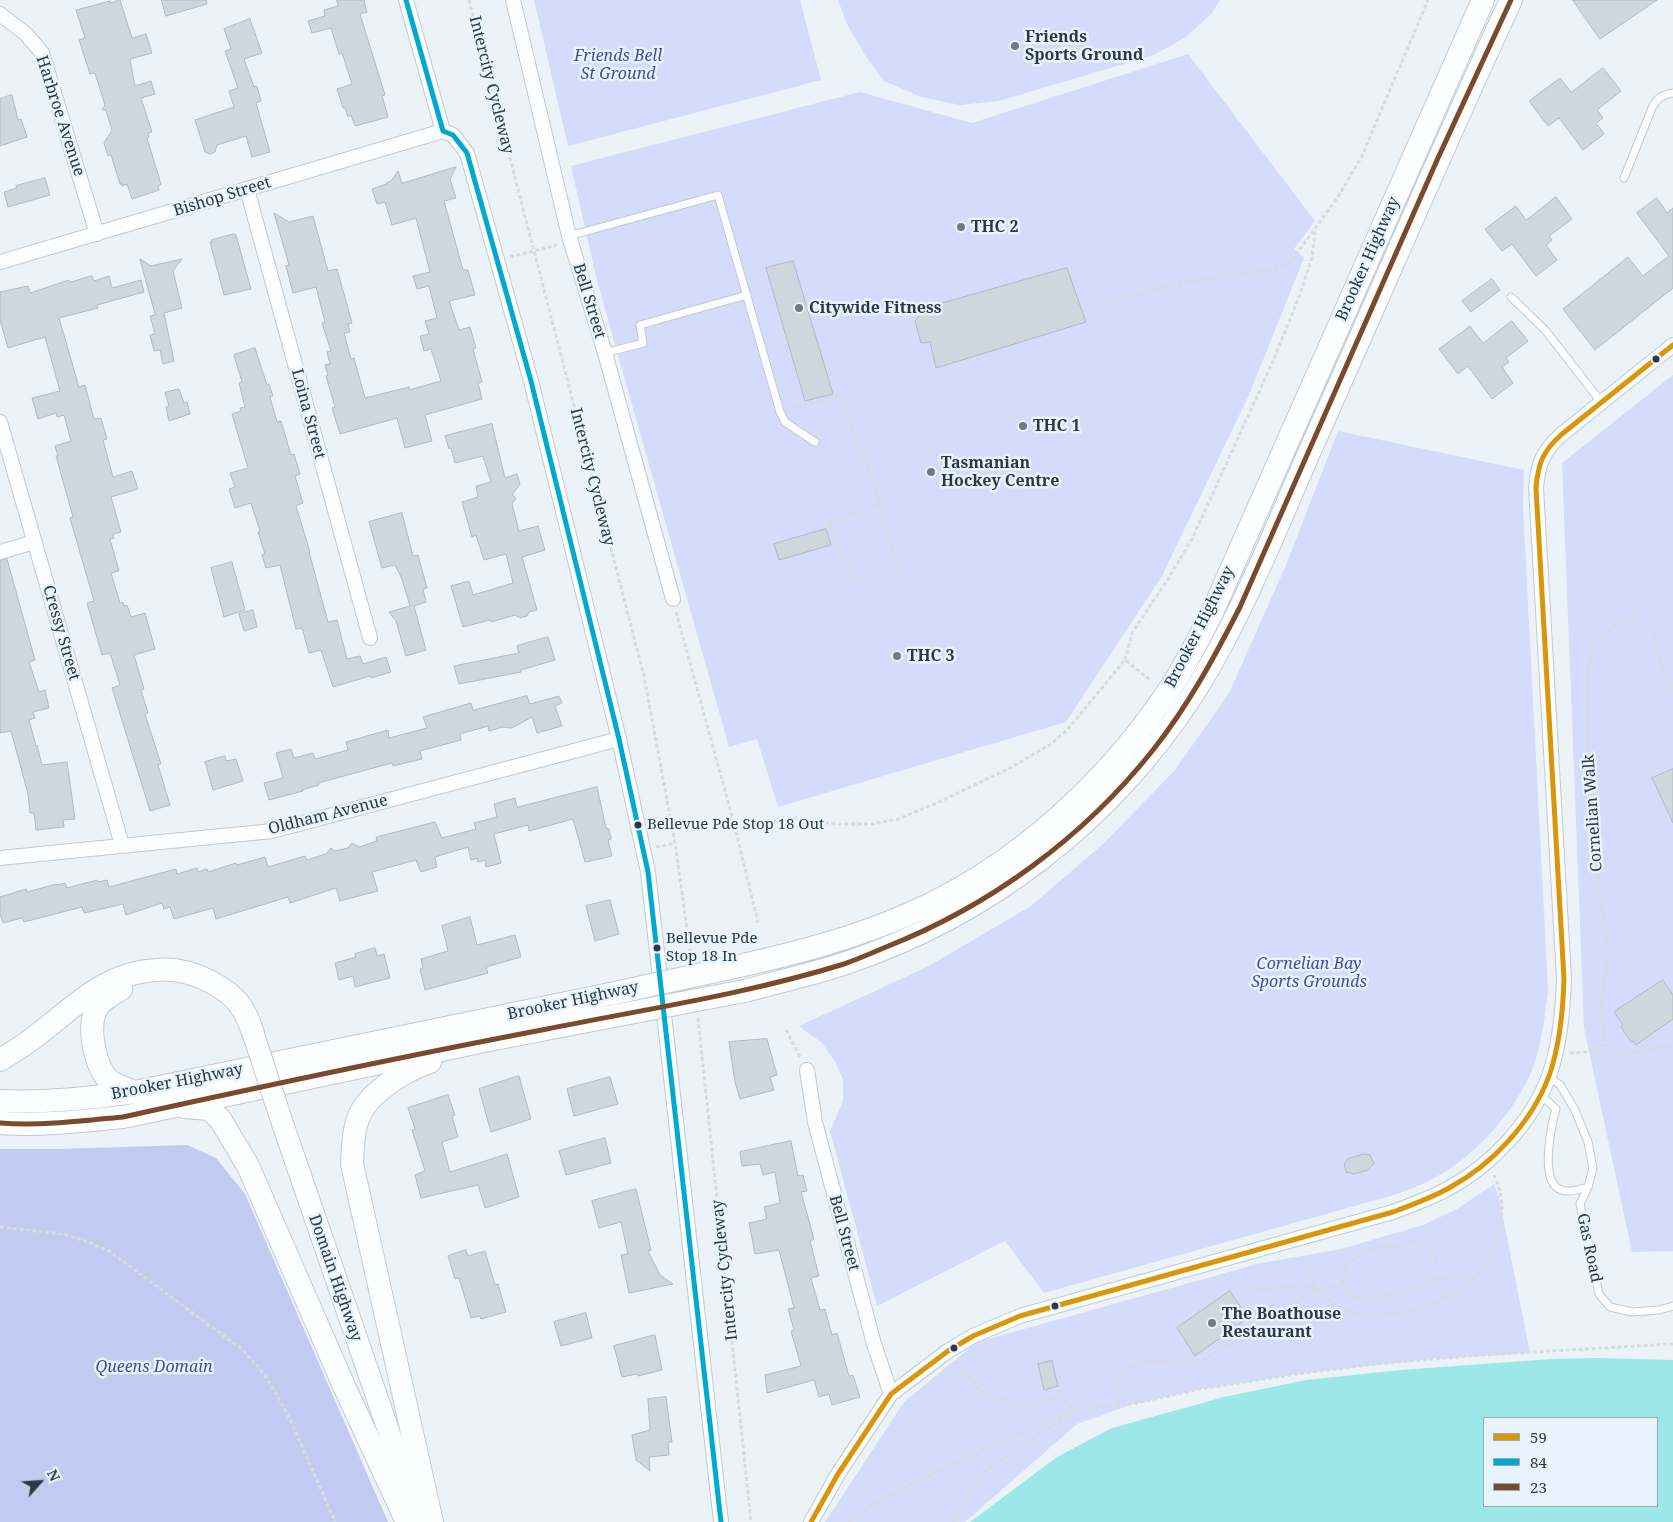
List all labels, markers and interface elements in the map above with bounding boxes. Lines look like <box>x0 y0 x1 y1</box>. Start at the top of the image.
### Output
street label: Intercity Cycleway <box>465 14 517 156</box>
place label: Friends Sports Ground <box>1025 27 1143 65</box>
marker: Friends Sports Ground <box>1009 40 1021 52</box>
park label: Friends Bell St Ground <box>574 46 662 84</box>
street label: Harbroe Avenue <box>31 53 89 179</box>
street label: Bishop Street <box>171 173 273 221</box>
street label: Brooker Highway <box>1332 194 1404 324</box>
place label: THC 2 <box>971 217 1018 237</box>
marker: THC 2 <box>955 221 967 233</box>
street label: Bell Street <box>568 261 610 341</box>
place label: Citywide Fitness <box>809 298 941 318</box>
marker: Citywide Fitness <box>793 302 805 314</box>
unlabelled marker <box>1651 354 1661 364</box>
street label: Loina Street <box>287 367 329 461</box>
street label: Intercity Cycleway <box>566 406 618 548</box>
place label: THC 1 <box>1033 416 1080 436</box>
marker: THC 1 <box>1017 420 1029 432</box>
place label: Tasmanian Hockey Centre <box>941 453 1059 491</box>
marker: Tasmanian Hockey Centre <box>925 466 937 478</box>
street label: Brooker Highway <box>1161 563 1239 691</box>
street label: Cressy Street <box>38 583 84 683</box>
place label: THC 3 <box>907 646 954 666</box>
marker: THC 3 <box>891 650 903 662</box>
street label: Cornelian Walk <box>1579 753 1607 873</box>
street label: Oldham Avenue <box>266 791 390 839</box>
place label: Bellevue Pde Stop 18 Out <box>647 816 824 834</box>
marker: Bellevue Pde Stop 18 Out <box>633 820 643 830</box>
place label: Bellevue Pde Stop 18 In <box>666 930 758 965</box>
marker: Bellevue Pde Stop 18 In <box>652 943 662 953</box>
park label: Cornelian Bay Sports Grounds <box>1251 954 1367 992</box>
street label: Brooker Highway <box>506 978 640 1024</box>
street label: Brooker Highway <box>109 1060 245 1104</box>
street label: Bell Street <box>825 1193 863 1273</box>
street label: Intercity Cycleway <box>708 1199 742 1341</box>
street label: Domain Highway <box>304 1212 366 1344</box>
street label: Gas Road <box>1572 1212 1606 1284</box>
unlabelled marker <box>1050 1301 1060 1311</box>
place label: The Boathouse Restaurant <box>1222 1304 1341 1342</box>
marker: The Boathouse Restaurant <box>1206 1317 1218 1329</box>
unlabelled marker <box>949 1343 959 1353</box>
park label: Queens Domain <box>95 1357 213 1377</box>
legend <box>1483 1417 1658 1507</box>
text: 59 <box>1530 1427 1547 1447</box>
text: 84 <box>1530 1452 1547 1472</box>
north arrow <box>15 1457 65 1507</box>
text: N <box>43 1466 65 1484</box>
text: 23 <box>1530 1477 1547 1497</box>

